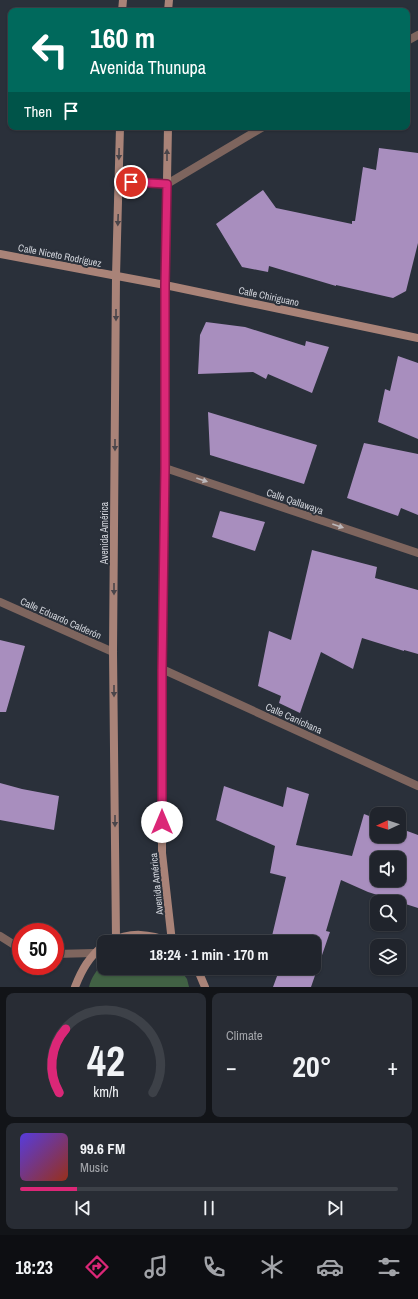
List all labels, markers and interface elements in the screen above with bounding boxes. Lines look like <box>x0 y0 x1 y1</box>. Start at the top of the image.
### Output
text: 160 m <box>90 19 155 57</box>
icon: left <box>24 24 76 76</box>
text: Avenida Thunupa <box>90 55 206 80</box>
icon: arrive <box>60 100 82 122</box>
text: Then <box>24 101 52 122</box>
one-way arrow <box>116 148 122 161</box>
one-way arrow <box>164 148 170 161</box>
pin <box>114 165 148 199</box>
icon: arrive <box>120 171 142 193</box>
one-way arrow <box>115 214 121 227</box>
street label: Calle Niceto Rodríguez <box>17 241 103 270</box>
street label: Calle Chiriguano <box>237 284 301 309</box>
one-way arrow <box>113 309 119 322</box>
one-way arrow <box>112 439 118 452</box>
one-way arrow <box>196 477 208 483</box>
street label: Calle Qallawaya <box>265 486 325 517</box>
street label: Avenida América <box>98 501 111 565</box>
one-way arrow <box>333 524 345 530</box>
one-way arrow <box>111 583 117 596</box>
street label: Calle Eduardo Calderón <box>18 595 103 642</box>
one-way arrow <box>111 685 117 698</box>
street label: Calle Canichana <box>263 700 325 737</box>
position arrow <box>141 801 183 843</box>
north arrow <box>370 807 406 843</box>
map controls <box>370 807 406 975</box>
one-way arrow <box>112 815 118 828</box>
button: sound <box>370 851 406 887</box>
street label: Avenida América <box>147 852 166 917</box>
button: search <box>370 895 406 931</box>
speed limit sign: 50 <box>12 923 64 975</box>
button: layers <box>370 939 406 975</box>
text: 18:24 · 1 min · 170 m <box>150 944 268 965</box>
text: Climate <box>226 1027 263 1044</box>
text: 42 <box>87 1033 125 1089</box>
text: 20° <box>292 1046 332 1086</box>
text: − <box>226 1052 237 1082</box>
text: + <box>387 1052 398 1082</box>
text: km/h <box>93 1082 119 1101</box>
text: 99.6 FM <box>80 1138 125 1159</box>
text: Music <box>80 1159 108 1176</box>
icon: previous <box>72 1197 94 1219</box>
icon: pause <box>198 1197 220 1219</box>
icon: next <box>324 1197 346 1219</box>
icon: directions <box>83 1253 111 1281</box>
icon: music <box>142 1253 170 1281</box>
icon: phone <box>200 1253 228 1281</box>
icon: climate <box>258 1253 286 1281</box>
icon: car <box>316 1253 344 1281</box>
icon: filters <box>375 1253 403 1281</box>
text: 18:23 <box>15 1255 53 1280</box>

